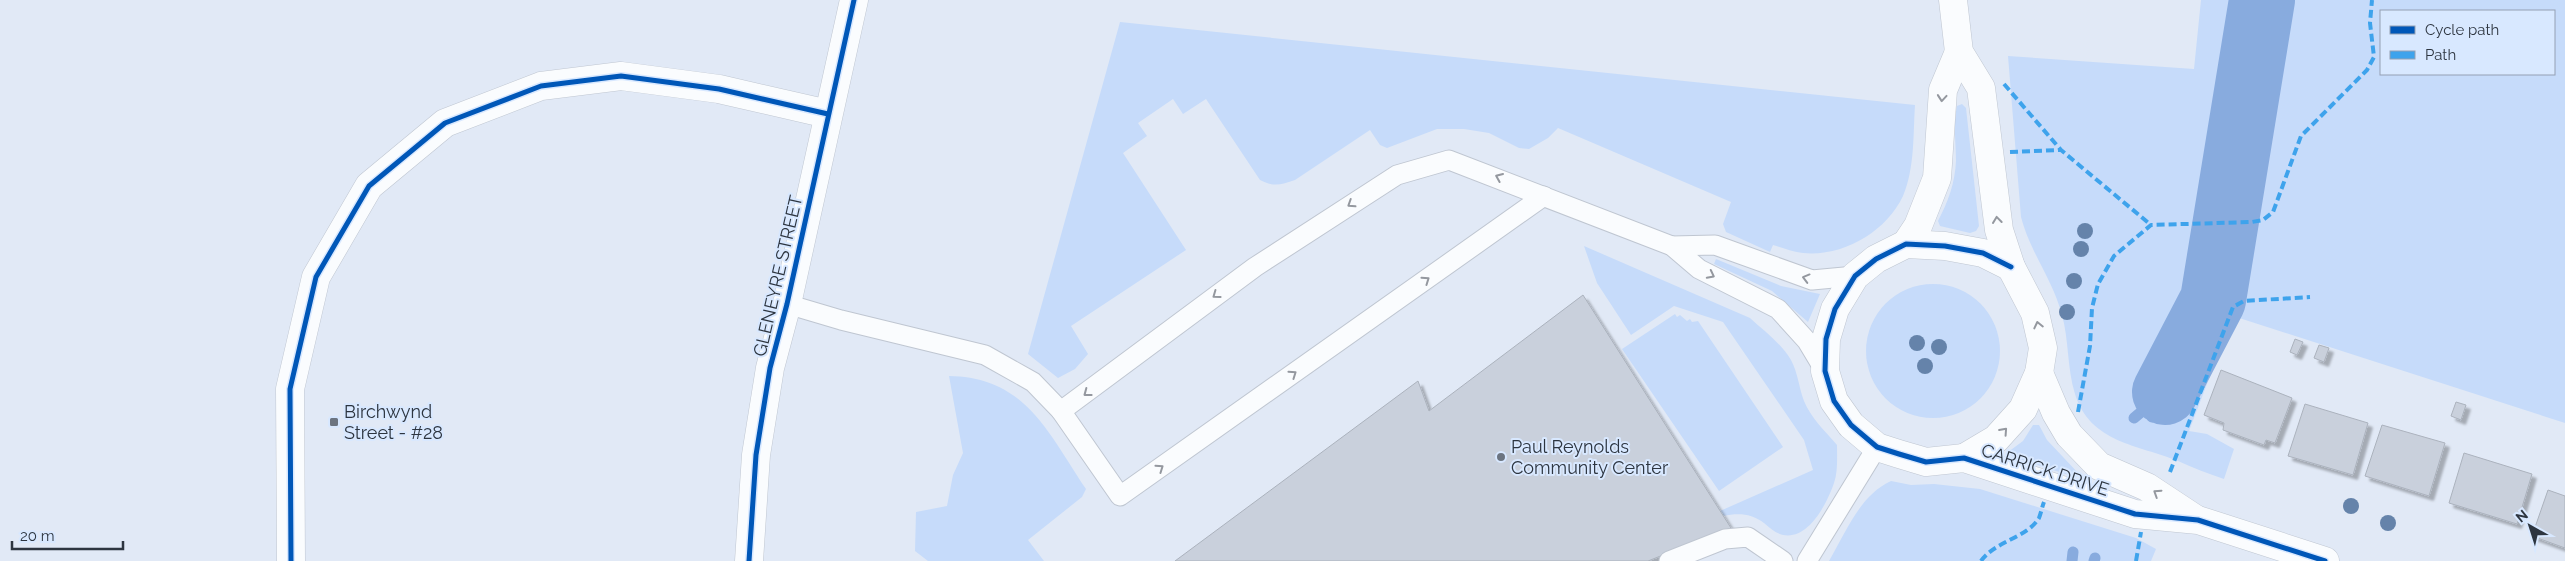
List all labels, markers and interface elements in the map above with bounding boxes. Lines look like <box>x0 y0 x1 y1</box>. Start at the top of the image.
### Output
legend <box>2380 10 2555 75</box>
text: Cycle path <box>2425 21 2499 39</box>
text: Path <box>2425 46 2456 64</box>
one-way arrow <box>1937 94 1948 102</box>
one-way arrow <box>1495 173 1504 184</box>
street label: GLENEYRE STREET <box>749 193 806 359</box>
one-way arrow <box>1347 198 1356 208</box>
one-way arrow <box>1993 216 2003 225</box>
one-way arrow <box>1706 269 1715 279</box>
one-way arrow <box>1803 273 1811 283</box>
one-way arrow <box>1420 277 1430 286</box>
one-way arrow <box>1212 289 1222 298</box>
one-way arrow <box>2033 320 2044 329</box>
one-way arrow <box>1287 371 1297 380</box>
one-way arrow <box>1083 387 1093 396</box>
place label: Birchwynd Street - #28 <box>344 401 443 443</box>
marker: Birchwynd Street - #28 <box>328 416 340 428</box>
one-way arrow <box>1998 427 2007 436</box>
place label: Paul Reynolds Community Center <box>1511 436 1669 478</box>
street label: CARRICK DRIVE <box>1979 439 2112 500</box>
marker: Paul Reynolds Community Center <box>1495 451 1507 463</box>
one-way arrow <box>1154 465 1164 474</box>
one-way arrow <box>2153 490 2162 500</box>
north arrow <box>2505 501 2555 551</box>
text: N <box>2513 506 2531 525</box>
scale bar <box>12 518 124 550</box>
text: 20 m <box>20 527 55 545</box>

